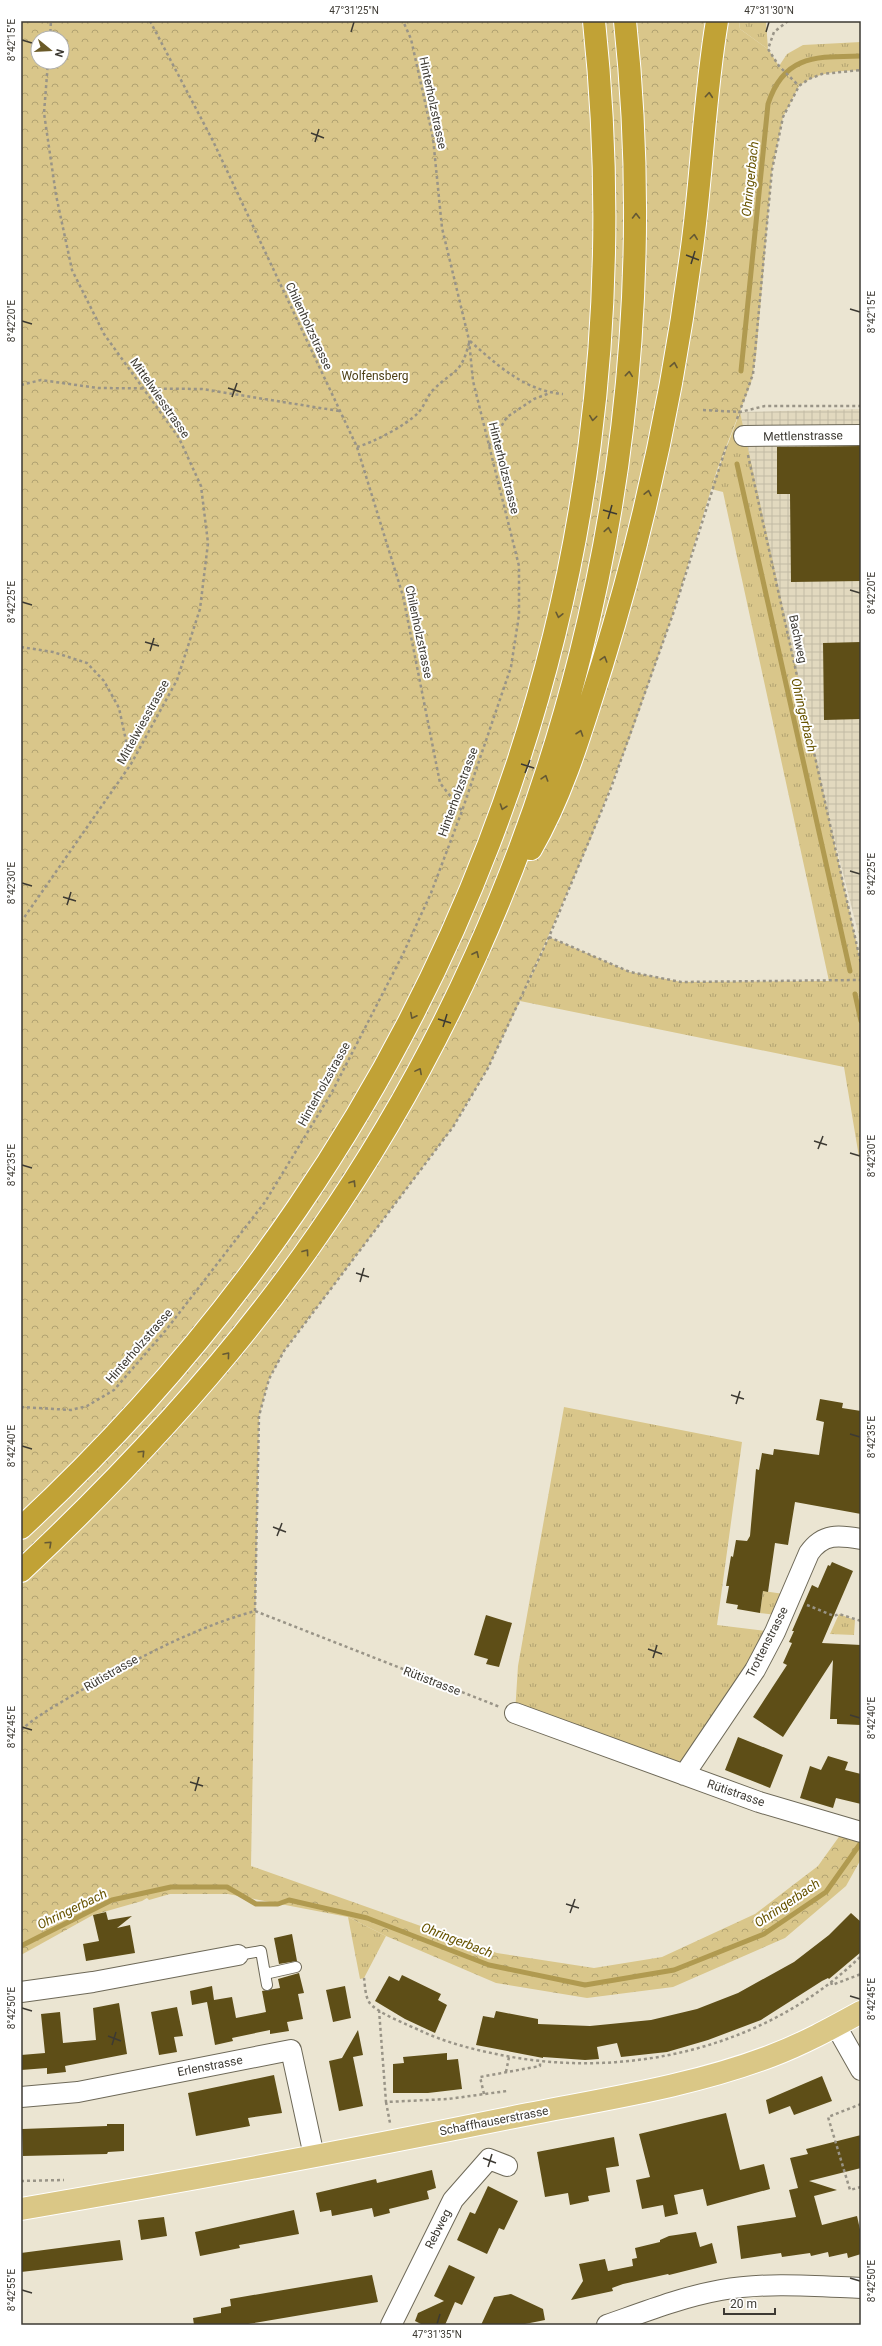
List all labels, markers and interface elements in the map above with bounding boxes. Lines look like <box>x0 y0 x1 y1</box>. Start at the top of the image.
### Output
text: 47°31'25"N <box>329 5 379 16</box>
text: 47°31'30"N <box>744 5 794 16</box>
text: 8°42'15"E <box>6 18 17 61</box>
north arrow <box>30 30 70 70</box>
text: N <box>52 47 66 59</box>
street label: Hinterholzstrasse <box>416 56 450 150</box>
one-way arrow <box>704 92 713 98</box>
water label: Ohringerbach <box>739 141 761 217</box>
one-way arrow <box>632 213 640 219</box>
one-way arrow <box>689 234 698 240</box>
street label: Chilenholzstrasse <box>283 280 335 372</box>
text: 8°42'15"E <box>866 290 877 333</box>
text: 8°42'20"E <box>6 299 17 342</box>
street label: Mittelwiesstrasse <box>127 355 193 441</box>
one-way arrow <box>669 362 678 368</box>
park label: Wolfensberg <box>341 369 409 383</box>
one-way arrow <box>624 371 633 377</box>
one-way arrow <box>589 415 598 421</box>
street label: Hinterholzstrasse <box>486 421 522 515</box>
street label: Mettlenstrasse <box>763 428 843 444</box>
one-way arrow <box>644 490 652 496</box>
one-way arrow <box>603 527 611 534</box>
text: 8°42'20"E <box>866 571 877 614</box>
text: 8°42'25"E <box>6 580 17 623</box>
street label: Chilenholzstrasse <box>402 584 436 680</box>
one-way arrow <box>555 612 563 618</box>
street label: Bachweg <box>786 614 810 664</box>
one-way arrow <box>599 656 608 663</box>
street label: Mittelwiesstrasse <box>114 677 172 767</box>
water label: Ohringerbach <box>788 677 820 753</box>
one-way arrow <box>575 730 583 737</box>
street label: Hinterholzstrasse <box>435 745 481 839</box>
one-way arrow <box>540 775 549 782</box>
one-way arrow <box>499 803 507 810</box>
text: 8°42'25"E <box>866 852 877 895</box>
text: 8°42'30"E <box>6 861 17 904</box>
one-way arrow <box>472 951 480 958</box>
one-way arrow <box>410 1012 417 1019</box>
street label: Hinterholzstrasse <box>295 1039 353 1129</box>
one-way arrow <box>414 1068 421 1075</box>
text: 8°42'30"E <box>866 1134 877 1177</box>
text: 8°42'35"E <box>6 1143 17 1186</box>
one-way arrow <box>348 1180 356 1187</box>
one-way arrow <box>301 1249 308 1256</box>
street label: Hinterholzstrasse <box>103 1306 175 1386</box>
one-way arrow <box>223 1353 230 1360</box>
text: 8°42'35"E <box>866 1415 877 1458</box>
text: 8°42'40"E <box>6 1424 17 1467</box>
one-way arrow <box>137 1450 144 1458</box>
one-way arrow <box>44 1542 52 1549</box>
street label: Trottenstrasse <box>743 1604 791 1680</box>
street label: Rütistrasse <box>81 1652 141 1694</box>
street label: Rütistrasse <box>401 1664 463 1698</box>
text: 8°42'40"E <box>866 1696 877 1739</box>
text: 8°42'45"E <box>6 1705 17 1748</box>
street label: Rütistrasse <box>705 1777 767 1809</box>
water label: Ohringerbach <box>752 1876 823 1930</box>
water label: Ohringerbach <box>35 1886 109 1932</box>
water label: Ohringerbach <box>419 1919 495 1961</box>
text: 8°42'45"E <box>866 1977 877 2020</box>
text: 8°42'50"E <box>6 1986 17 2029</box>
street label: Erlenstrasse <box>176 2053 244 2079</box>
street label: Schaffhauserstrasse <box>438 2104 550 2138</box>
street label: Rebweg <box>422 2207 454 2251</box>
text: 8°42'50"E <box>866 2259 877 2302</box>
text: 8°42'55"E <box>6 2268 17 2311</box>
scale bar <box>724 2290 775 2316</box>
text: 20 m <box>730 2297 757 2311</box>
text: 47°31'35"N <box>412 2329 462 2340</box>

